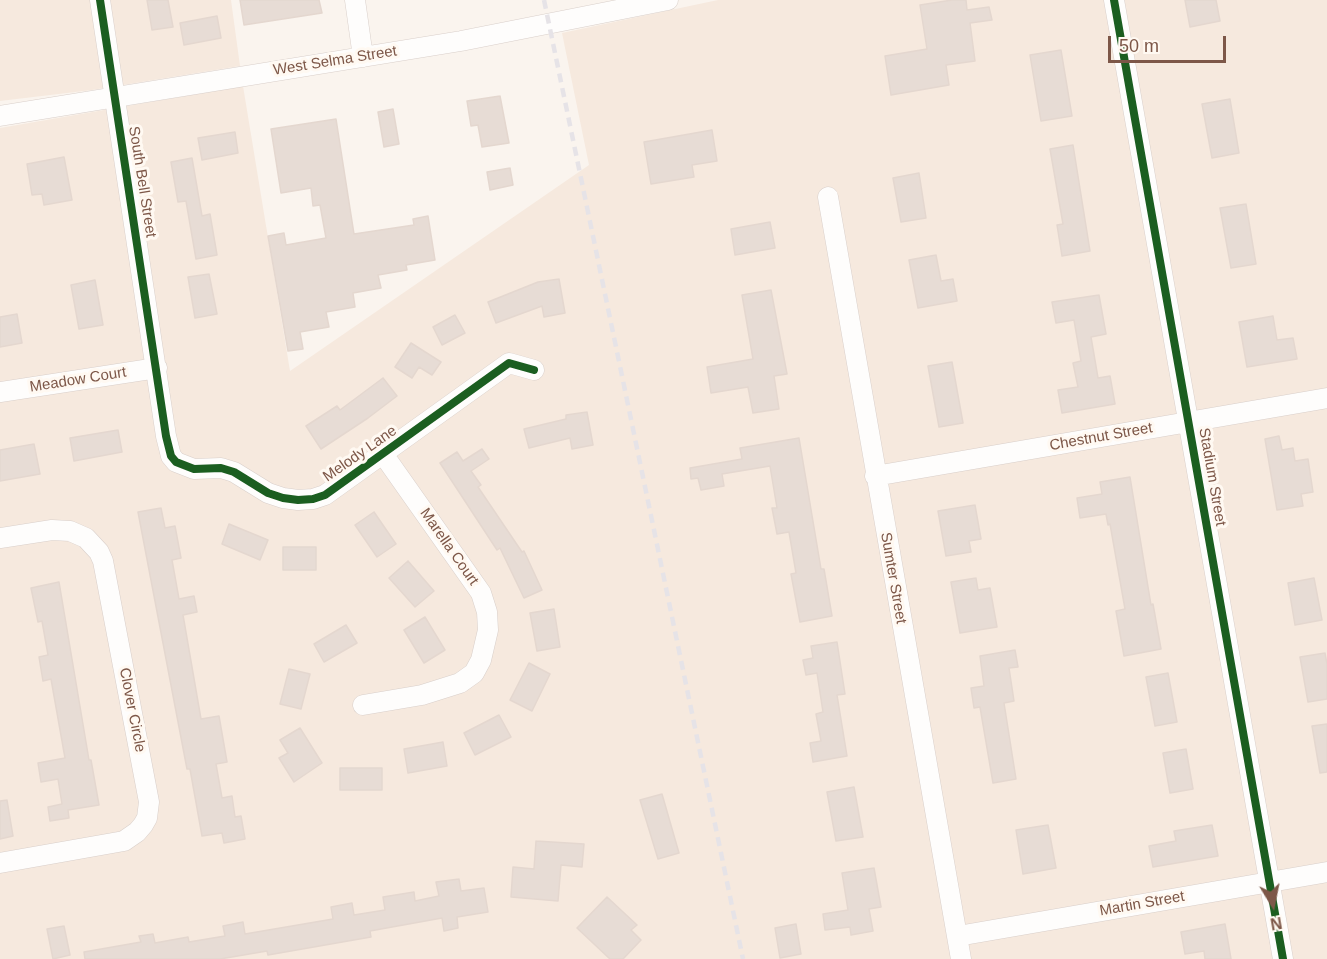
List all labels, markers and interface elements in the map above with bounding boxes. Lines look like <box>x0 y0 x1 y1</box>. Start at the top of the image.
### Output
scale bar <box>1111 24 1230 62</box>
text: 50 m <box>1119 36 1159 56</box>
street label: West Selma Street <box>272 42 398 80</box>
street label: South Bell Street <box>124 125 160 239</box>
street label: Meadow Court <box>28 363 128 397</box>
street label: Chestnut Street <box>1048 419 1154 455</box>
street label: Melody Lane <box>320 422 400 486</box>
street label: Stadium Street <box>1195 427 1229 527</box>
street label: Marella Court <box>416 505 482 589</box>
street label: Sumter Street <box>876 531 910 625</box>
street label: Clover Circle <box>115 666 149 754</box>
north arrow <box>1243 875 1303 935</box>
street label: Martin Street <box>1098 888 1186 920</box>
text: N <box>1269 914 1283 933</box>

